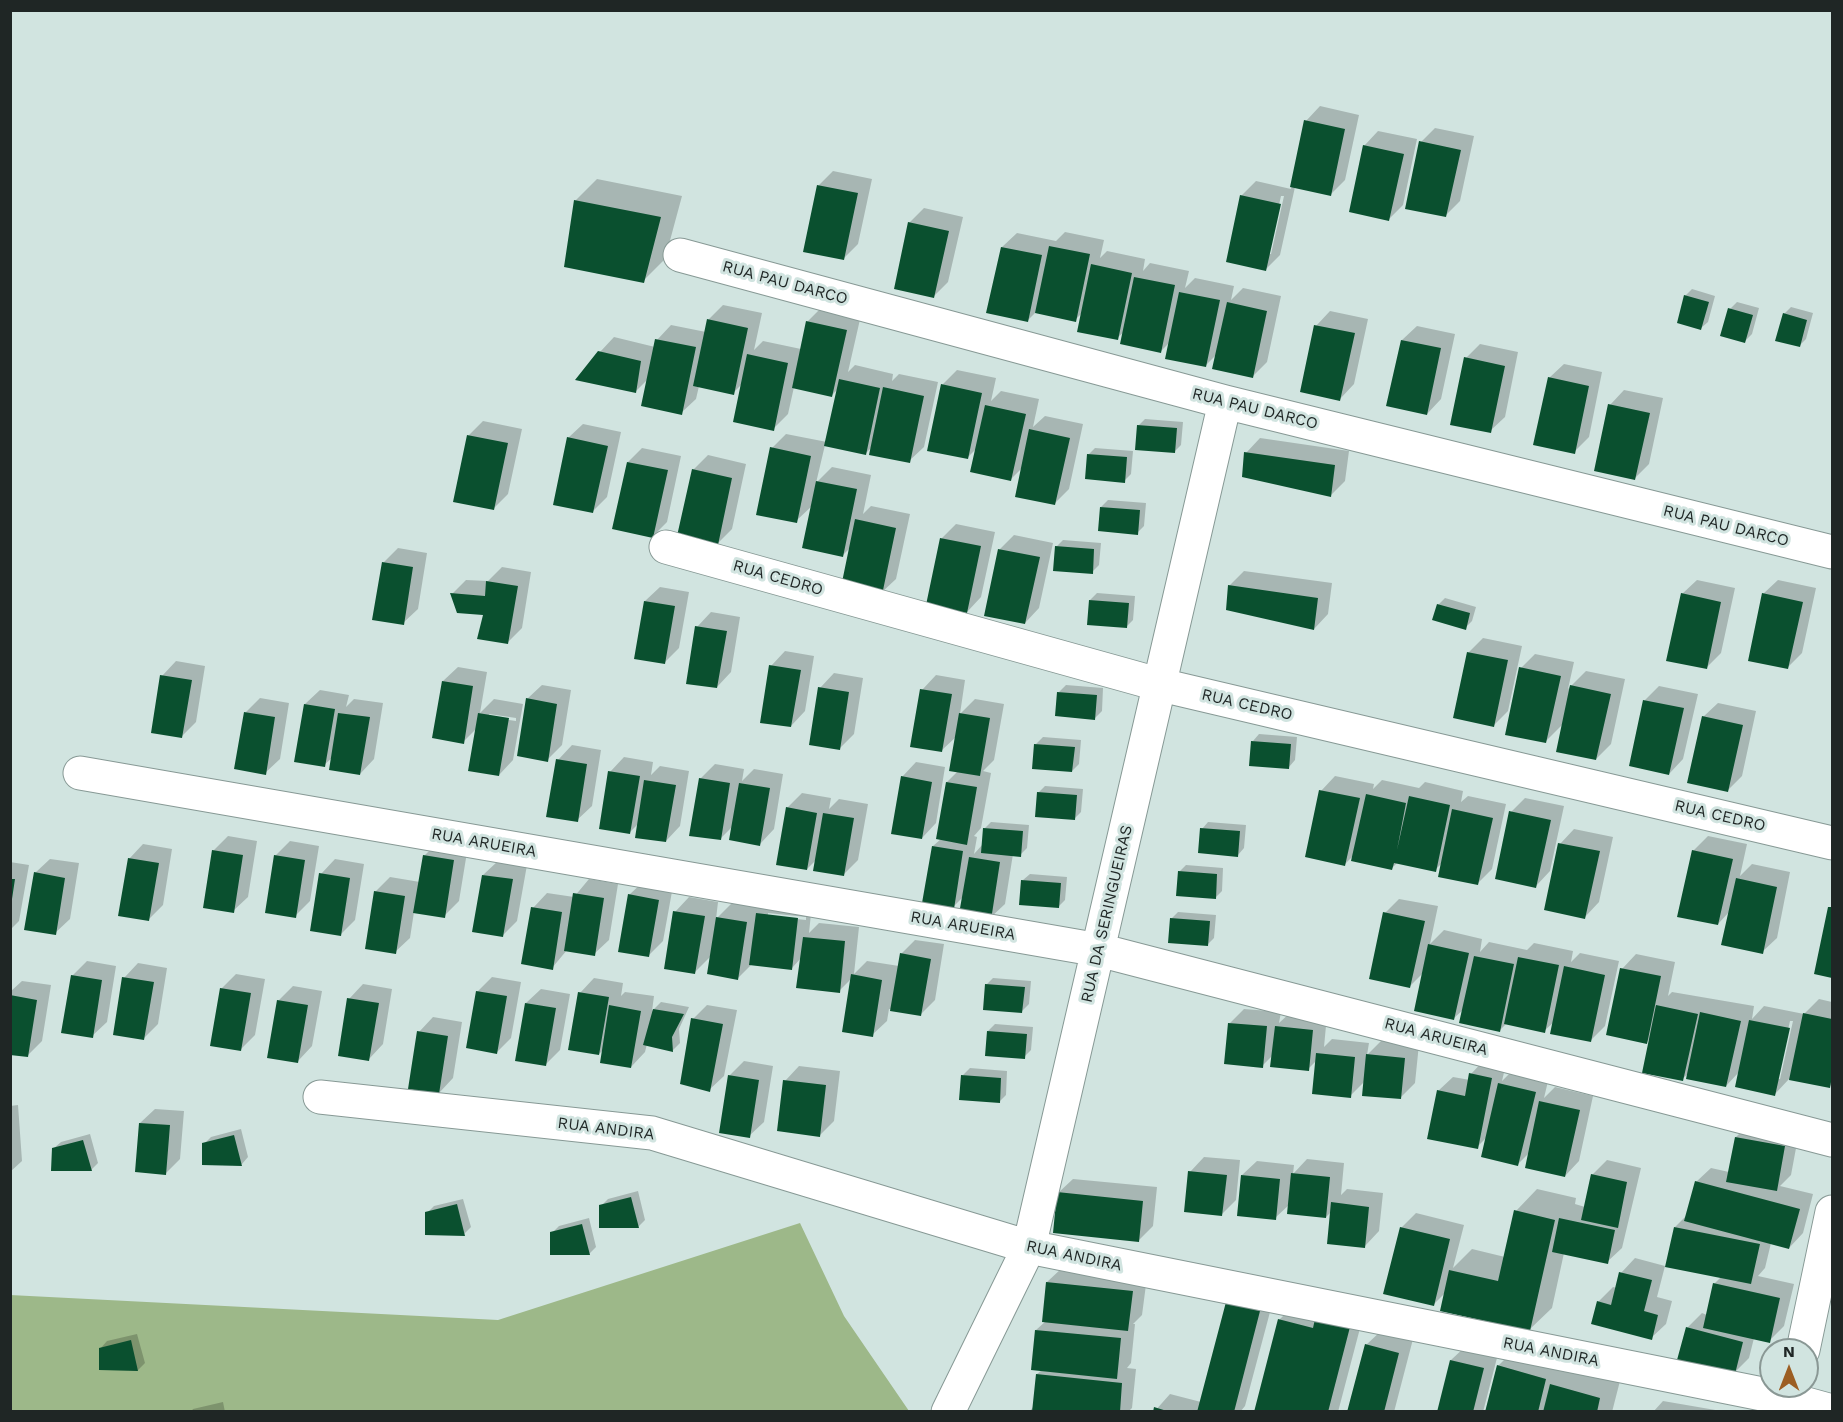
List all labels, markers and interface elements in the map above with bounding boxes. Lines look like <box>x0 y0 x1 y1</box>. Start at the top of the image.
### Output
street label: RUA PAU DARCO <box>720 257 850 309</box>
street label: RUA PAU DARCO <box>1190 384 1320 434</box>
street label: RUA PAU DARCO <box>1661 501 1791 551</box>
street label: RUA CEDRO <box>731 556 825 600</box>
street label: RUA CEDRO <box>1200 685 1294 725</box>
street label: RUA CEDRO <box>1673 796 1767 836</box>
street label: RUA DA SERINGUEIRAS <box>1077 823 1137 1005</box>
street label: RUA ARUEIRA <box>430 824 538 862</box>
street label: RUA ARUEIRA <box>909 907 1017 945</box>
street label: RUA ARUEIRA <box>1382 1014 1490 1060</box>
street label: RUA ANDIRA <box>556 1114 656 1144</box>
street label: RUA ANDIRA <box>1024 1236 1124 1276</box>
street label: RUA ANDIRA <box>1501 1333 1601 1371</box>
north arrow <box>1759 1338 1819 1398</box>
text: N <box>1783 1342 1795 1361</box>

